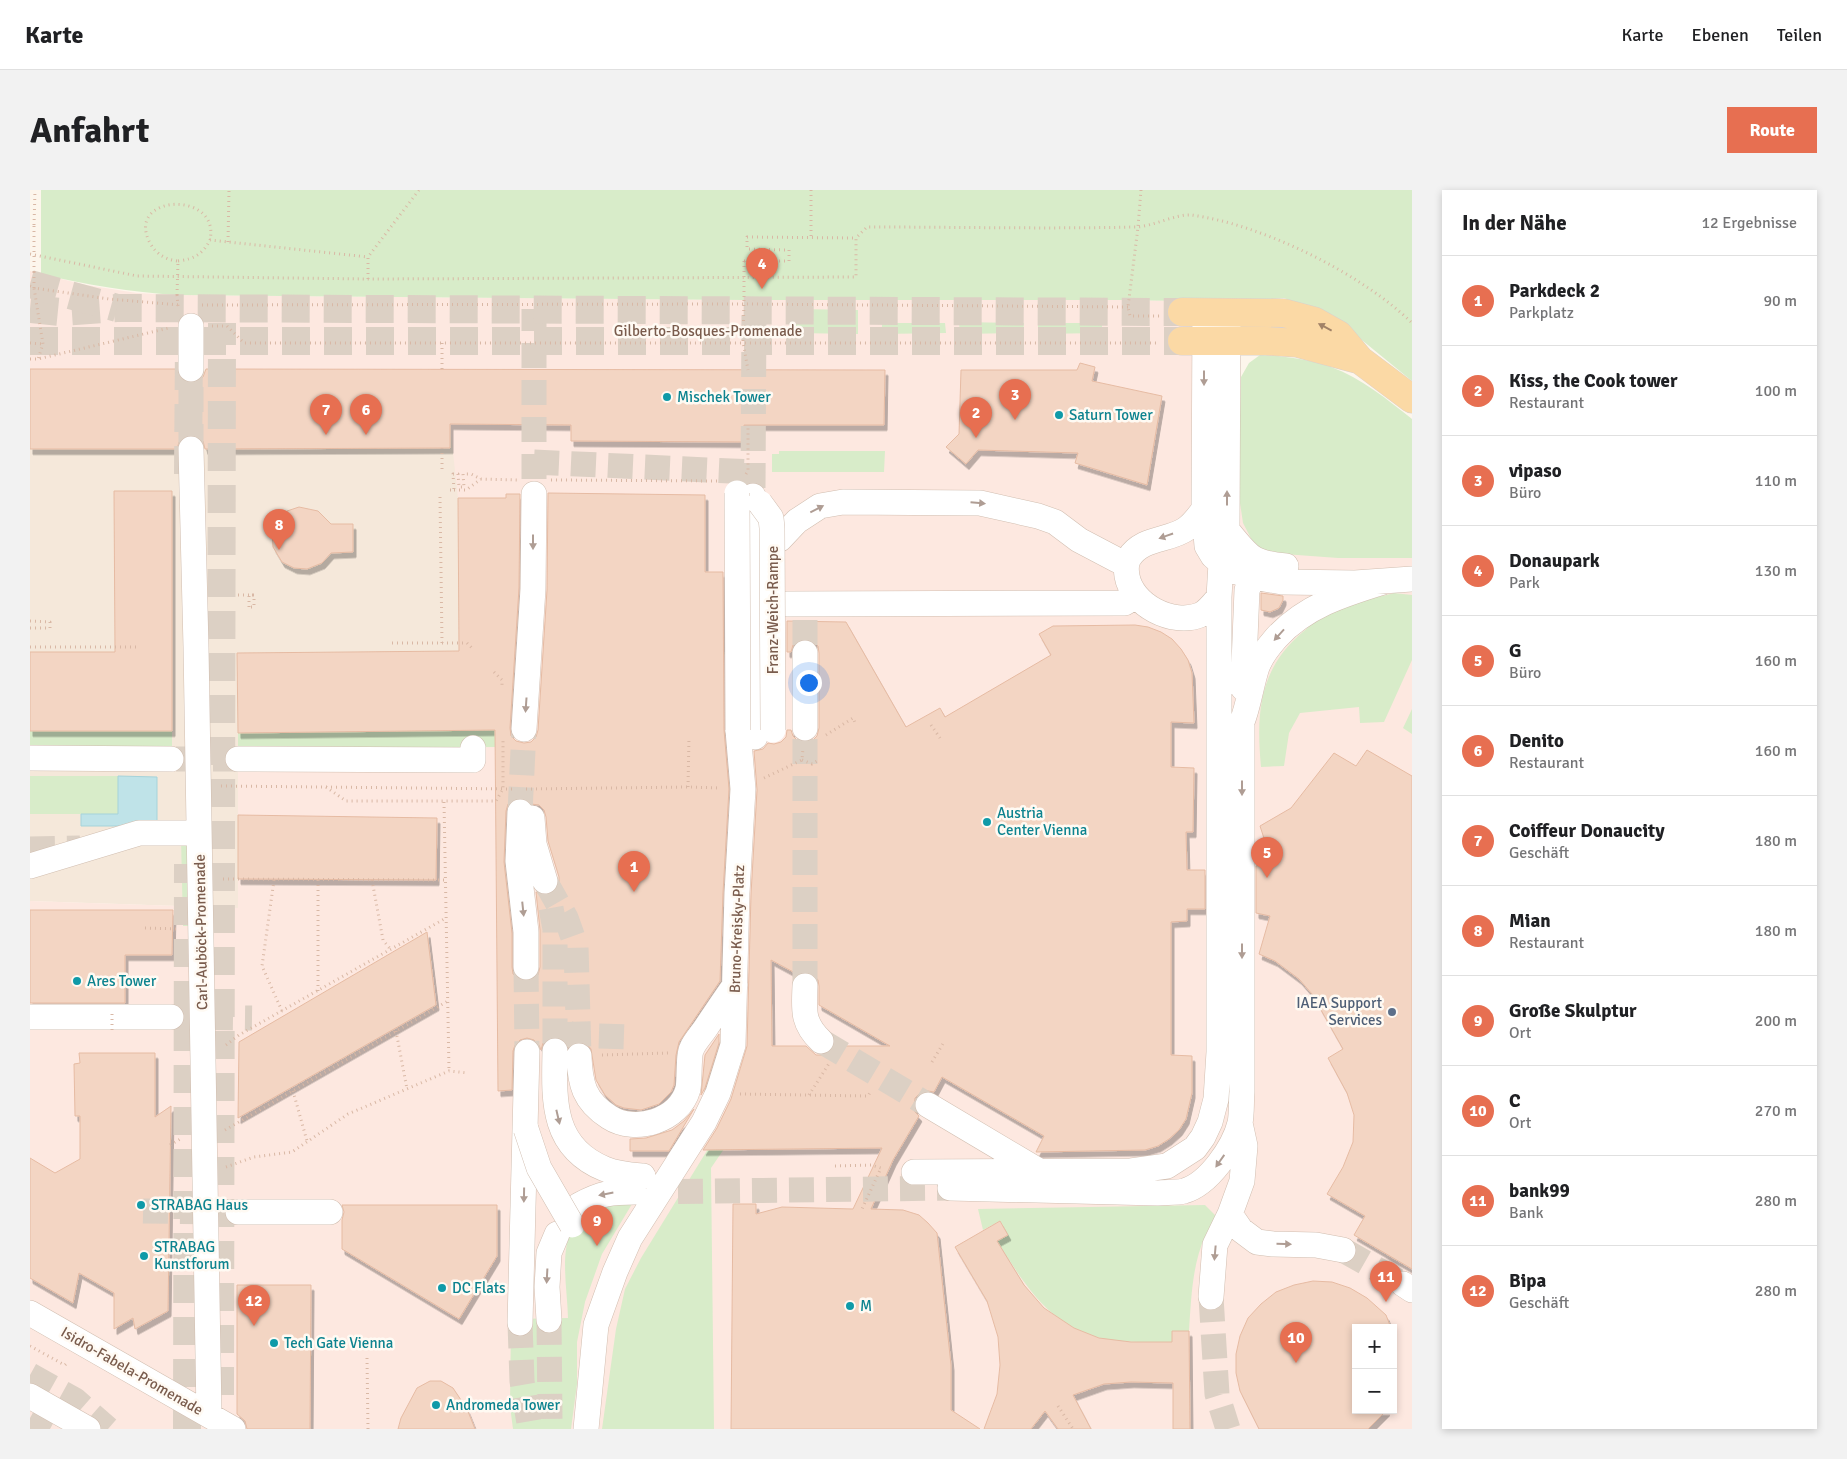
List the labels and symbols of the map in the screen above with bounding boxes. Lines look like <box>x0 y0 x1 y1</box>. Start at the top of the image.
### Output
pin: 4 <box>746 248 778 289</box>
street label: Gilberto-Bosques-Promenade <box>614 322 802 340</box>
one-way arrow <box>1318 323 1332 331</box>
one-way arrow <box>1200 370 1208 386</box>
pin: 3 <box>999 379 1031 420</box>
place label: Mischek Tower <box>677 388 771 406</box>
marker: Mischek Tower <box>661 391 673 403</box>
pin: 7 <box>310 394 342 435</box>
pin: 6 <box>350 394 382 435</box>
pin: 2 <box>960 397 992 438</box>
place label: Saturn Tower <box>1069 406 1153 424</box>
marker: Saturn Tower <box>1053 409 1065 421</box>
one-way arrow <box>1223 489 1231 505</box>
one-way arrow <box>970 500 986 508</box>
one-way arrow <box>810 505 824 513</box>
pin: 8 <box>263 509 295 550</box>
one-way arrow <box>1158 533 1173 541</box>
one-way arrow <box>529 535 537 551</box>
street label: Franz-Weich-Rampe <box>764 546 782 674</box>
one-way arrow <box>1273 628 1285 640</box>
your location <box>796 670 822 696</box>
one-way arrow <box>521 697 529 713</box>
one-way arrow <box>1238 780 1246 796</box>
place label: Austria Center Vienna <box>997 804 1087 839</box>
marker: Austria Center Vienna <box>981 816 993 828</box>
pin: 5 <box>1251 837 1283 878</box>
pin: 1 <box>618 851 650 892</box>
street label: Carl-Auböck-Promenade <box>191 854 211 1010</box>
street label: Bruno-Kreisky-Platz <box>726 864 748 994</box>
one-way arrow <box>519 901 527 917</box>
one-way arrow <box>1238 943 1246 959</box>
place label: Ares Tower <box>87 972 157 990</box>
marker: Ares Tower <box>71 975 83 987</box>
place label: IAEA Support Services <box>1296 994 1382 1029</box>
marker: IAEA Support Services <box>1386 1006 1398 1018</box>
one-way arrow <box>554 1109 562 1124</box>
one-way arrow <box>1215 1154 1225 1167</box>
one-way arrow <box>520 1187 528 1203</box>
one-way arrow <box>597 1190 613 1198</box>
place label: STRABAG Haus <box>151 1196 248 1214</box>
marker: STRABAG Haus <box>135 1199 147 1211</box>
pin: 9 <box>581 1205 613 1246</box>
place label: STRABAG Kunstforum <box>154 1238 230 1273</box>
one-way arrow <box>1276 1240 1292 1248</box>
one-way arrow <box>1211 1245 1219 1261</box>
marker: STRABAG Kunstforum <box>138 1250 150 1262</box>
pin: 11 <box>1370 1261 1402 1302</box>
one-way arrow <box>543 1269 551 1285</box>
place label: DC Flats <box>452 1279 506 1297</box>
marker: DC Flats <box>436 1282 448 1294</box>
pin: 12 <box>238 1285 270 1326</box>
place label: M <box>860 1297 872 1315</box>
marker: M <box>844 1300 856 1312</box>
pin: 10 <box>1280 1322 1312 1363</box>
street label: Isidro-Fabela-Promenade <box>58 1323 206 1419</box>
place label: Tech Gate Vienna <box>284 1334 393 1352</box>
marker: Tech Gate Vienna <box>268 1337 280 1349</box>
place label: Andromeda Tower <box>446 1396 561 1414</box>
marker: Andromeda Tower <box>430 1399 442 1411</box>

